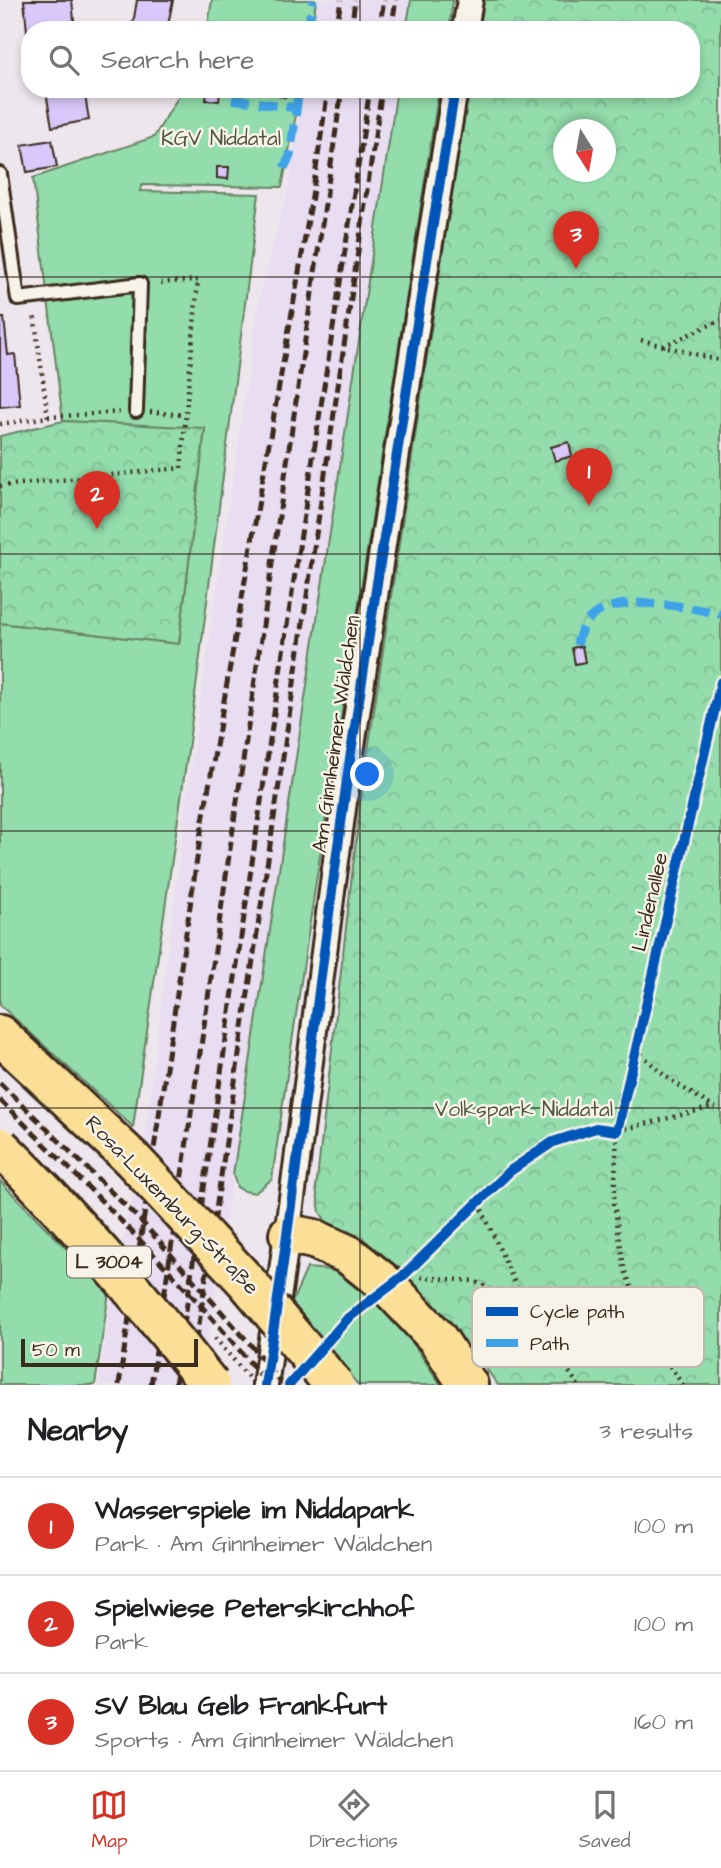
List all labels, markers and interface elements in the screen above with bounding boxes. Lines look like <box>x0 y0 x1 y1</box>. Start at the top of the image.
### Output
search box <box>21 21 700 98</box>
icon: search <box>45 41 83 79</box>
text: Search here <box>101 42 254 78</box>
north arrow <box>553 119 616 182</box>
park label: KGV Niddatal <box>161 124 281 153</box>
pin: 3 <box>553 211 599 269</box>
pin: 1 <box>566 448 612 506</box>
pin: 2 <box>74 471 120 529</box>
street label: Am Ginnheimer Wäldchen <box>305 613 367 855</box>
your location <box>350 757 384 791</box>
street label: Lindenallee <box>625 850 675 954</box>
park label: Volkspark Niddatal <box>435 1095 613 1125</box>
street label: Rosa-Luxemburg-Straße <box>77 1109 266 1303</box>
road number: L 3004 <box>67 1246 151 1278</box>
legend <box>472 1287 704 1367</box>
text: Cycle path <box>530 1299 625 1327</box>
text: Path <box>530 1331 569 1358</box>
scale bar <box>21 1336 198 1368</box>
text: 50 m <box>32 1337 80 1364</box>
text: Nearby <box>28 1410 128 1452</box>
text: 3 results <box>599 1415 693 1447</box>
text: Wasserspiele im Niddapark <box>95 1492 414 1528</box>
text: 1 <box>50 1510 52 1542</box>
text: 100 m <box>634 1510 693 1542</box>
text: Park · Am Ginnheimer Wäldchen <box>95 1528 432 1560</box>
text: Spielwiese Peterskirchhof <box>95 1590 414 1626</box>
text: 2 <box>44 1608 58 1640</box>
text: 100 m <box>634 1608 693 1640</box>
text: Park <box>95 1626 148 1658</box>
text: SV Blau Gelb Frankfurt <box>95 1688 387 1724</box>
text: 3 <box>45 1706 57 1738</box>
text: 160 m <box>634 1706 693 1738</box>
text: Sports · Am Ginnheimer Wäldchen <box>95 1724 453 1756</box>
tab: Map <box>90 1786 128 1855</box>
tab: Directions <box>309 1786 398 1855</box>
tab: Saved <box>579 1786 630 1855</box>

